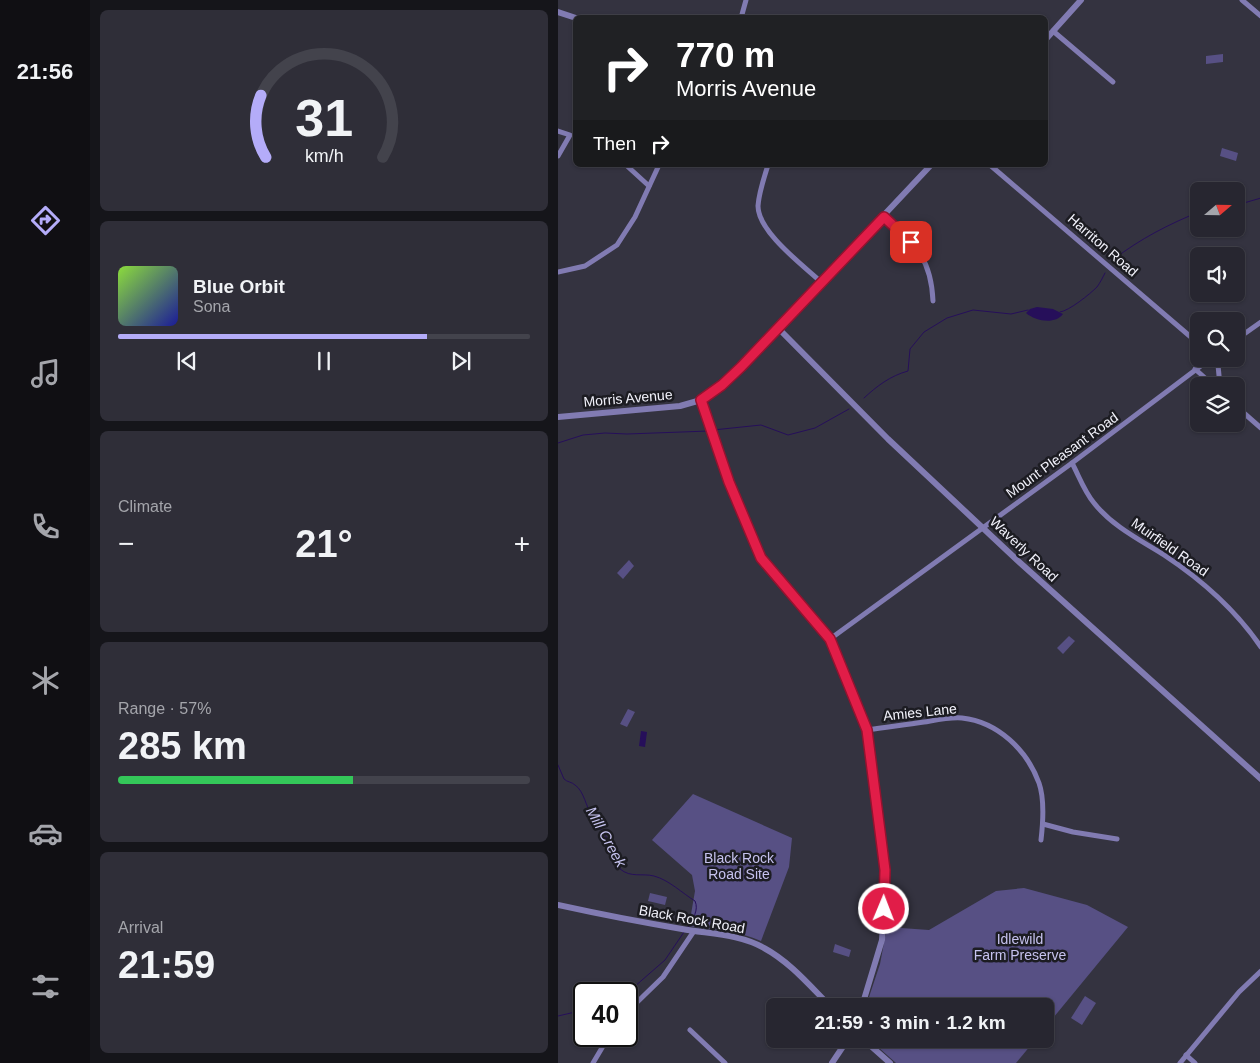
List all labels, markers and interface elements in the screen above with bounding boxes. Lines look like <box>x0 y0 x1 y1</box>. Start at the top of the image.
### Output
icon: right <box>593 35 658 100</box>
text: 770 m <box>676 35 775 74</box>
text: 21:56 <box>17 59 73 84</box>
text: Morris Avenue <box>676 76 816 101</box>
text: 31 <box>295 89 353 147</box>
icon: right <box>646 130 674 158</box>
text: Then <box>593 133 636 154</box>
text: km/h <box>305 146 343 166</box>
north arrow <box>1190 182 1246 238</box>
map controls <box>1190 182 1245 432</box>
icon: directions <box>28 203 63 238</box>
street label: Harriton Road <box>1065 210 1141 280</box>
pin <box>890 221 932 263</box>
icon: arrive <box>897 228 925 256</box>
button: sound <box>1190 247 1245 302</box>
text: Blue Orbit <box>193 276 285 297</box>
text: Sona <box>193 298 230 315</box>
button: search <box>1190 312 1245 367</box>
icon: previous <box>173 347 201 375</box>
icon: pause <box>310 347 338 375</box>
icon: next <box>447 347 475 375</box>
icon: music <box>28 356 63 391</box>
button: layers <box>1190 377 1245 432</box>
street label: Morris Avenue <box>583 386 673 410</box>
street label: Mount Pleasant Road <box>1003 409 1121 501</box>
text: Climate <box>118 498 172 515</box>
icon: phone <box>28 509 63 544</box>
street label: Waverly Road <box>987 513 1061 585</box>
street label: Muirfield Road <box>1128 515 1212 579</box>
text: 21° <box>295 523 353 565</box>
text: − <box>118 528 134 559</box>
text: + <box>514 528 530 559</box>
icon: climate <box>28 663 63 698</box>
text: Range · 57% <box>118 700 211 717</box>
street label: Amies Lane <box>882 700 958 724</box>
text: 285 km <box>118 725 247 767</box>
water label: Mill Creek <box>583 803 631 871</box>
icon: car <box>28 816 63 851</box>
park label: Black Rock Road Site <box>704 850 775 882</box>
position arrow <box>857 882 909 934</box>
street label: Black Rock Road <box>638 902 746 936</box>
text: Arrival <box>118 919 163 936</box>
park label: Idlewild Farm Preserve <box>974 931 1066 963</box>
text: 21:59 <box>118 944 215 986</box>
icon: filters <box>28 969 63 1004</box>
speed limit sign: 40 <box>573 982 638 1047</box>
text: 21:59 · 3 min · 1.2 km <box>814 1012 1006 1033</box>

